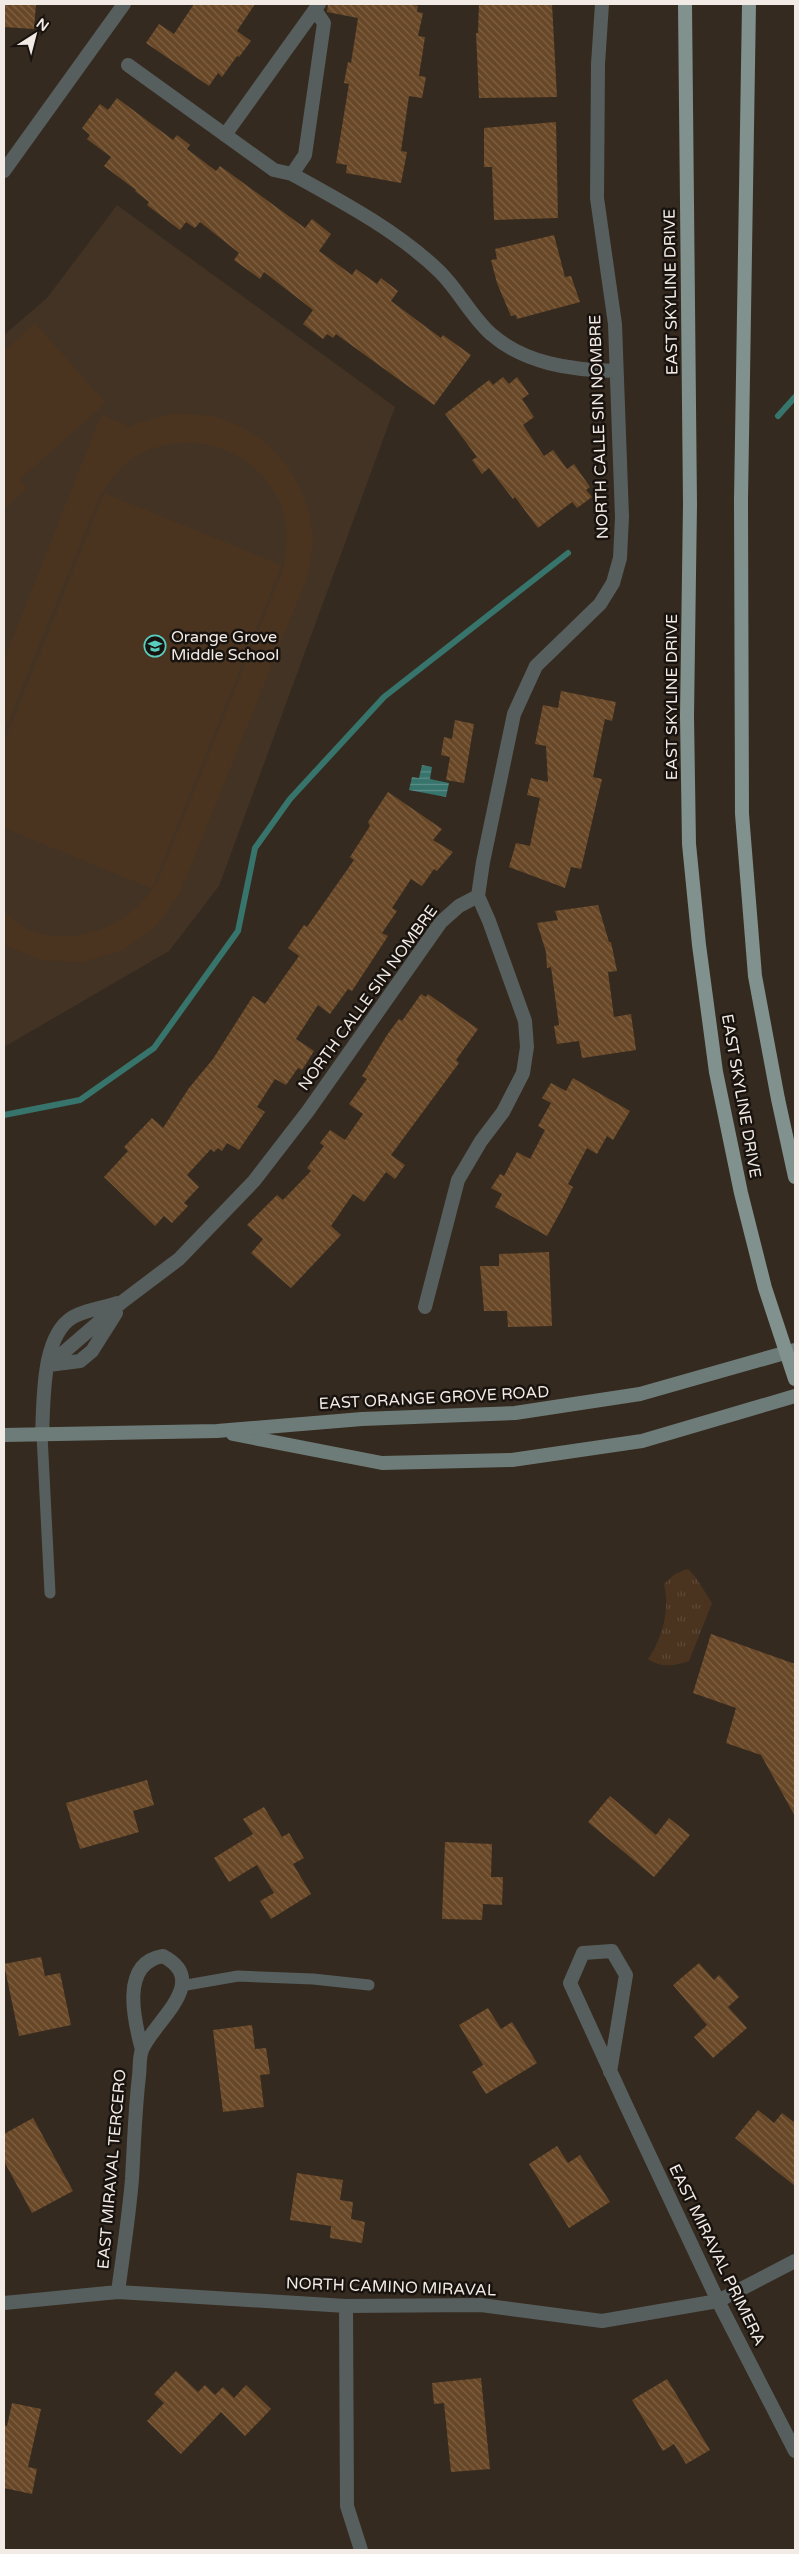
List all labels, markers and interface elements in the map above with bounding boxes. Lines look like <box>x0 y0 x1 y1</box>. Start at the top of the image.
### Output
north arrow <box>10 10 60 60</box>
text: N <box>33 15 52 35</box>
street label: EAST SKYLINE DRIVE <box>660 209 682 375</box>
street label: NORTH CALLE SIN NOMBRE <box>585 314 613 540</box>
street label: EAST SKYLINE DRIVE <box>662 614 682 780</box>
place label: Orange Grove Middle School <box>171 627 279 665</box>
school or university icon: Orange Grove Middle School <box>143 634 167 658</box>
street label: NORTH CALLE SIN NOMBRE <box>294 901 442 1095</box>
street label: EAST SKYLINE DRIVE <box>717 1012 765 1180</box>
street label: EAST ORANGE GROVE ROAD <box>318 1382 550 1414</box>
street label: EAST MIRAVAL TERCERO <box>93 2068 131 2270</box>
street label: EAST MIRAVAL PRIMERA <box>664 2161 770 2349</box>
street label: NORTH CAMINO MIRAVAL <box>285 2273 497 2301</box>

